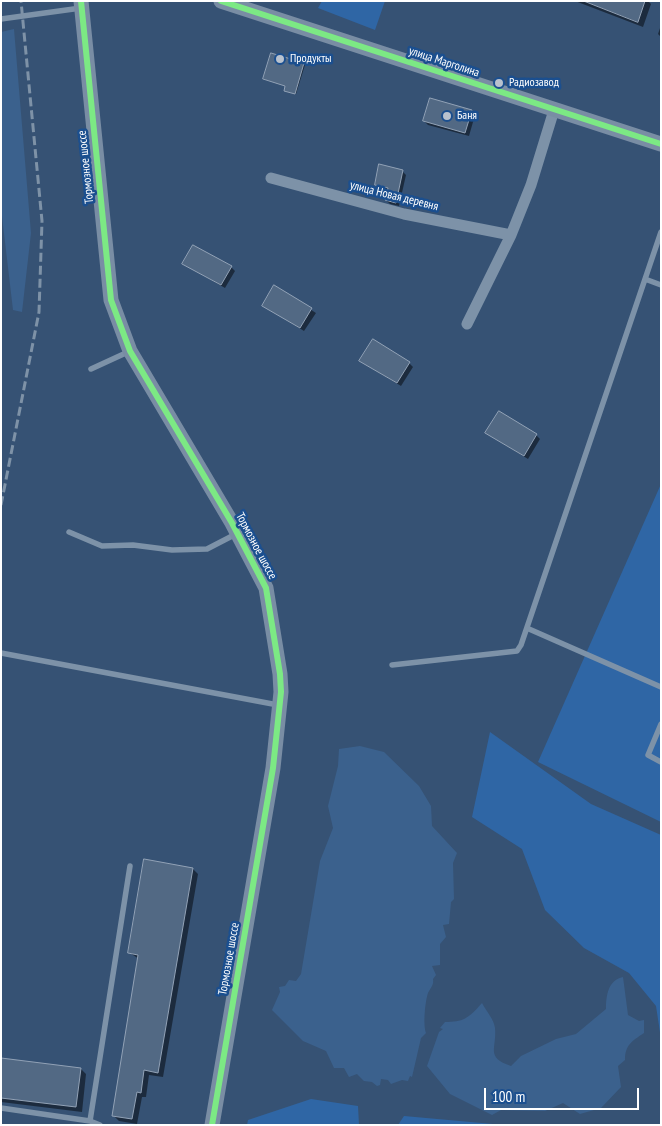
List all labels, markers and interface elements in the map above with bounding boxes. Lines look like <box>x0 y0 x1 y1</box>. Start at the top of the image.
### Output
street label: улица Марголина <box>407 44 481 80</box>
place label: Продукты <box>290 52 331 66</box>
marker: Продукты <box>274 53 286 65</box>
place label: Радиозавод <box>509 76 559 90</box>
marker: Радиозавод <box>493 77 505 89</box>
place label: Баня <box>457 109 477 123</box>
marker: Баня <box>441 110 453 122</box>
street label: Тормозное шоссе <box>75 130 97 204</box>
street label: улица Новая деревня <box>348 178 440 214</box>
street label: Тормозное шоссе <box>232 510 280 582</box>
street label: Тормозное шоссе <box>216 922 242 996</box>
scale bar <box>487 1078 642 1110</box>
text: 100 m <box>492 1087 525 1106</box>

